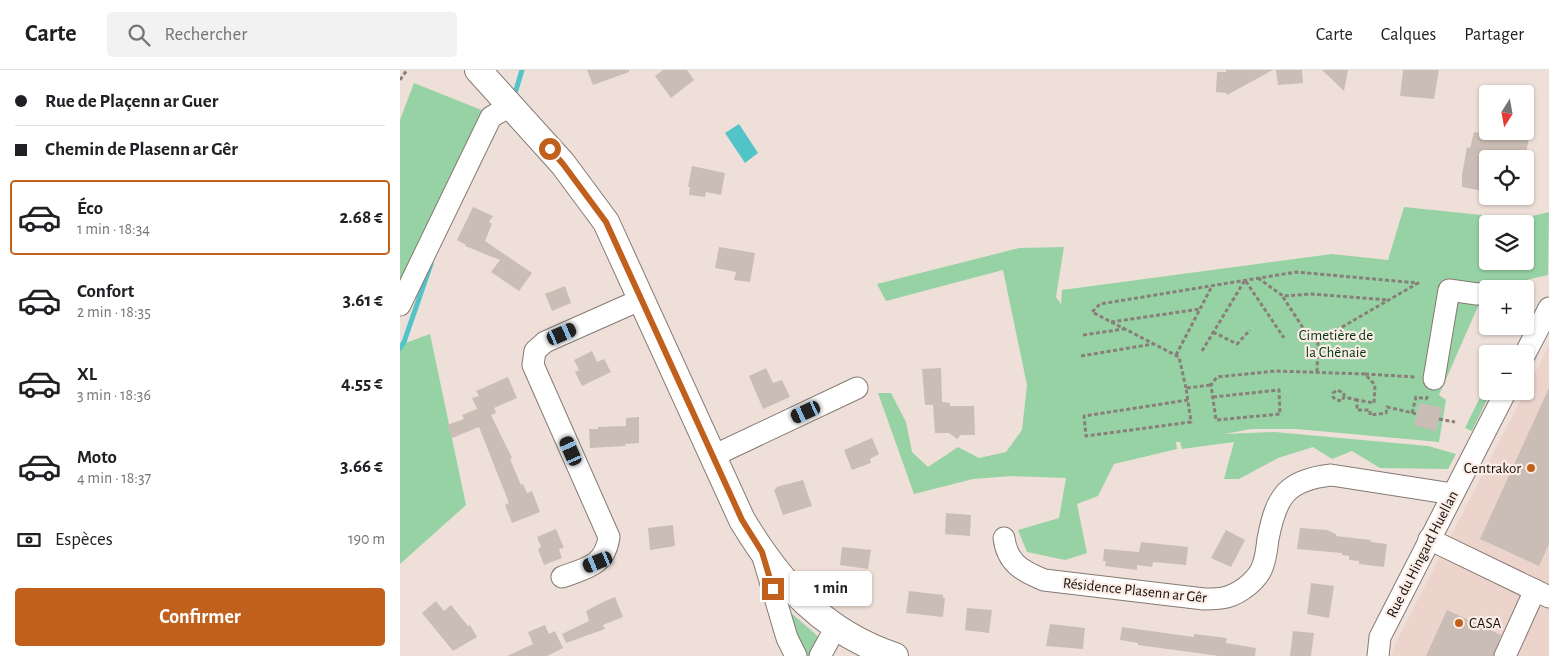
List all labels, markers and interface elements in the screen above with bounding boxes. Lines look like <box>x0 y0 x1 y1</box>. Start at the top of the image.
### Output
search box <box>107 12 457 57</box>
icon: search <box>125 21 153 49</box>
text: Carte <box>25 22 77 46</box>
text: Rechercher <box>165 25 247 44</box>
text: Carte <box>1316 26 1353 44</box>
text: Calques <box>1381 26 1436 44</box>
text: Partager <box>1464 26 1524 44</box>
north arrow <box>1479 85 1534 140</box>
map controls <box>1479 85 1534 400</box>
text: Rue de Plaçenn ar Guer <box>45 92 218 111</box>
route start <box>539 138 561 160</box>
text: Chemin de Plasenn ar Gêr <box>45 140 238 159</box>
button: locate <box>1479 150 1534 205</box>
icon: car <box>17 195 62 240</box>
text: Éco <box>77 199 103 218</box>
text: 2.68 € <box>339 208 383 227</box>
button: layers <box>1479 215 1534 270</box>
text: 1 min · 18:34 <box>77 221 150 237</box>
icon: car <box>17 278 62 323</box>
button: + <box>1479 280 1534 335</box>
text: Confort <box>77 282 134 301</box>
text: 3.61 € <box>343 291 383 310</box>
text: 2 min · 18:35 <box>77 304 151 320</box>
car <box>545 321 578 347</box>
park label: Cimetière de la Chênaie <box>1299 328 1373 360</box>
button: − <box>1479 345 1534 400</box>
icon: car <box>17 361 62 406</box>
text: XL <box>77 365 97 384</box>
text: 4.55 € <box>341 374 383 393</box>
text: 3 min · 18:36 <box>77 387 151 403</box>
car <box>789 399 822 425</box>
car <box>558 434 583 468</box>
icon: car <box>17 444 62 489</box>
text: Moto <box>77 448 117 467</box>
text: 3.66 € <box>340 457 383 476</box>
place label: Centrakor <box>1464 461 1521 476</box>
marker: Centrakor <box>1525 462 1537 474</box>
text: 4 min · 18:37 <box>77 470 151 486</box>
street label: Rue du Hingard Huellan <box>1384 488 1461 620</box>
icon: cash <box>15 526 43 554</box>
text: Espèces <box>55 530 113 549</box>
text: 190 m <box>348 531 385 547</box>
car <box>581 549 614 575</box>
callout: 1 min <box>790 572 873 606</box>
street label: Résidence Plasenn ar Gêr <box>1062 575 1208 606</box>
route end <box>762 578 784 600</box>
text: 1 min <box>814 580 848 596</box>
button: Confirmer <box>15 588 385 646</box>
place label: CASA <box>1469 616 1502 631</box>
marker: CASA <box>1453 617 1465 629</box>

